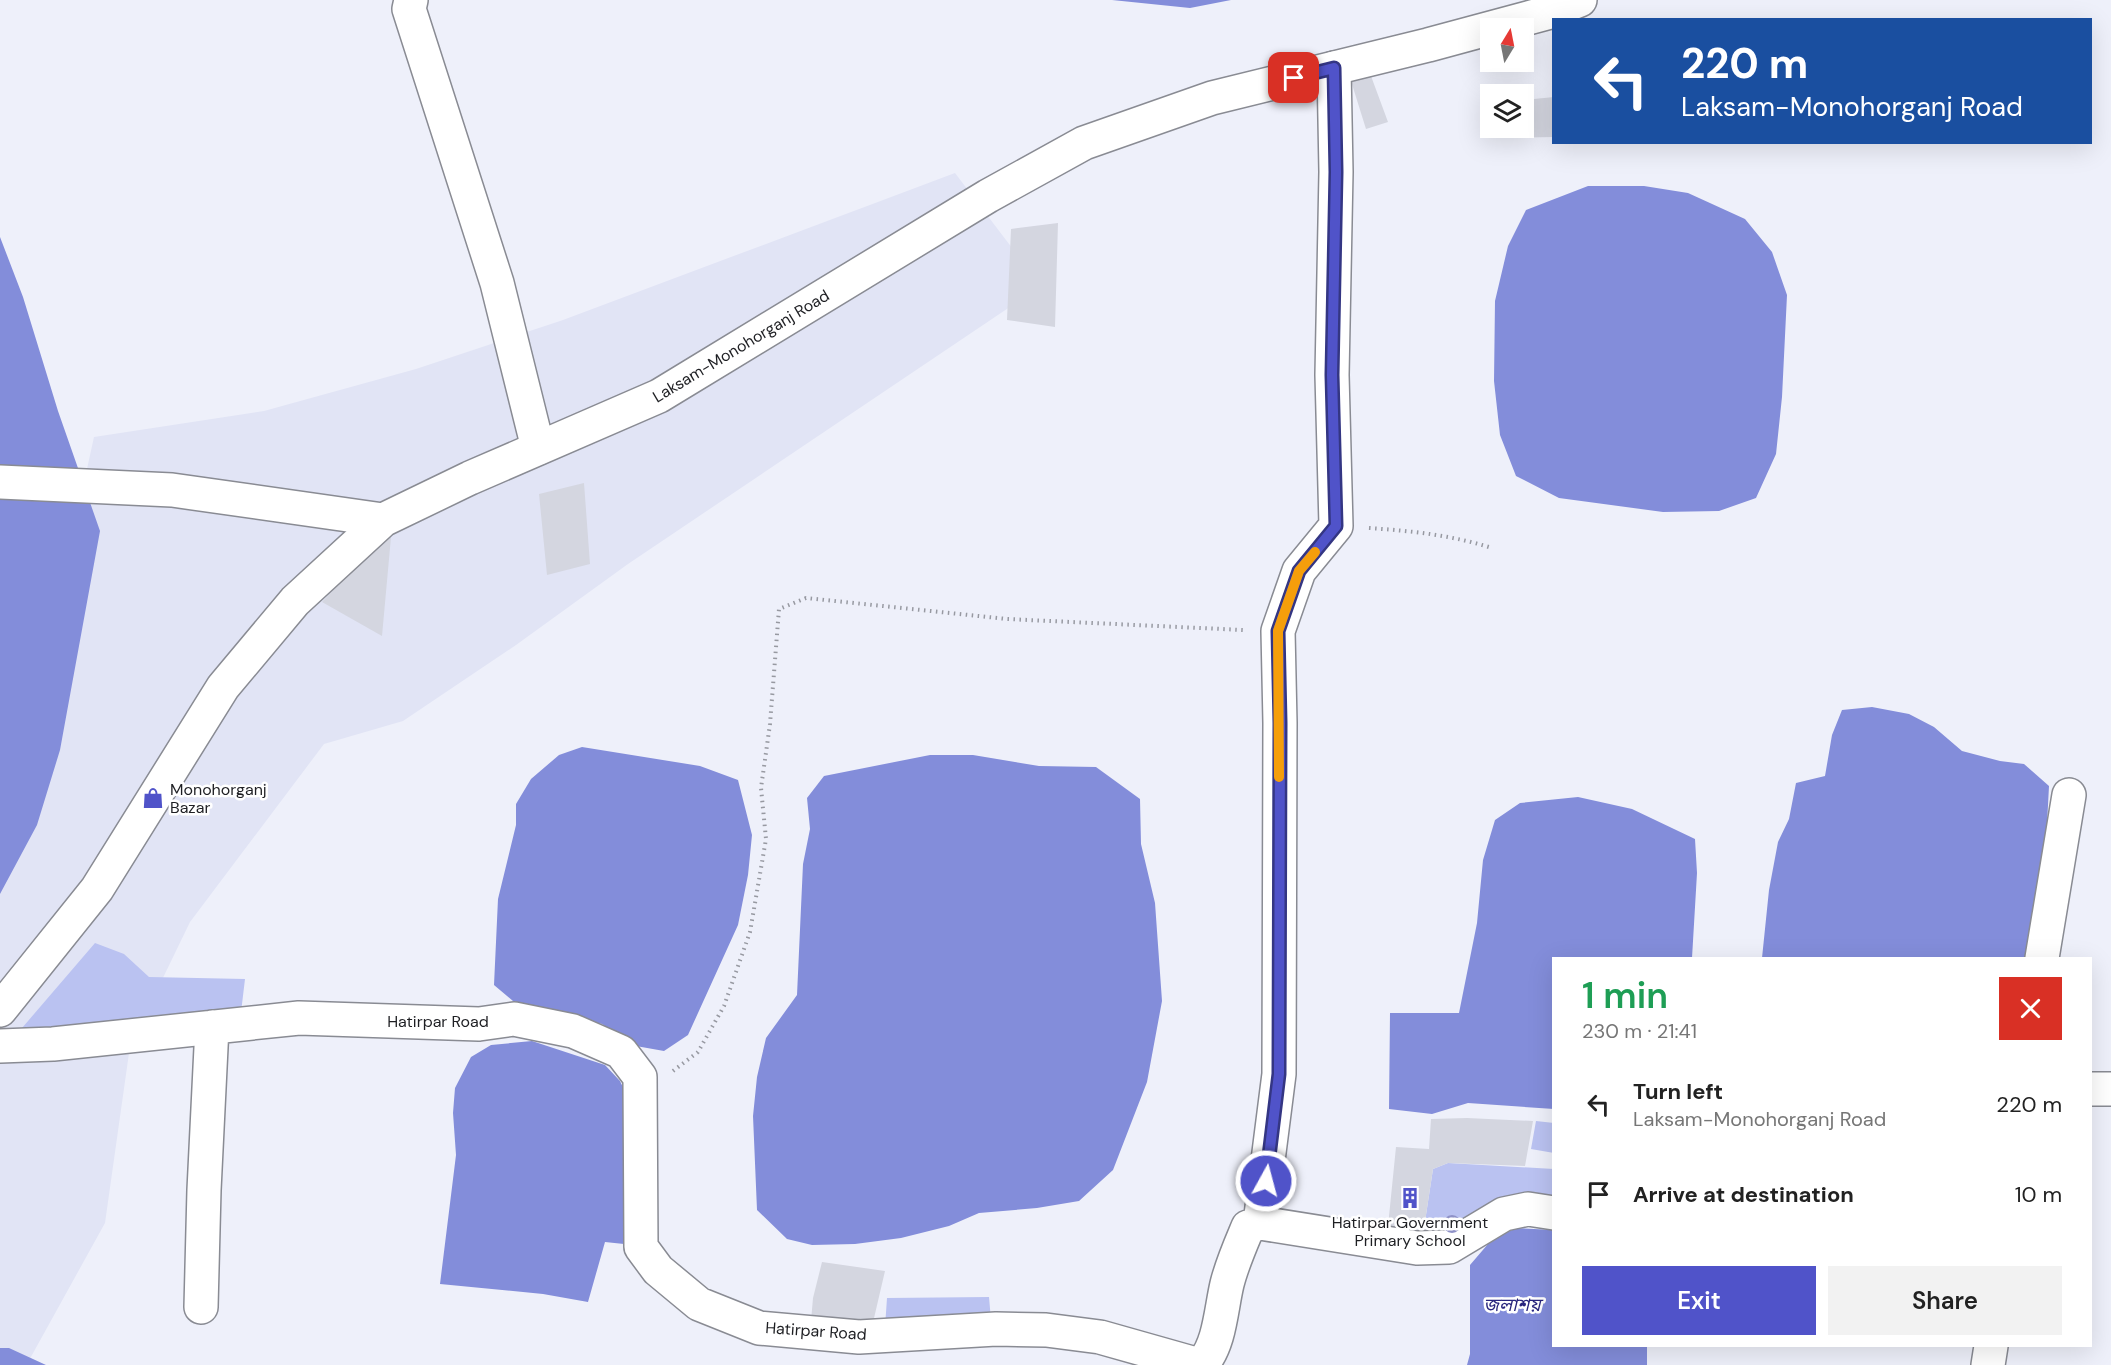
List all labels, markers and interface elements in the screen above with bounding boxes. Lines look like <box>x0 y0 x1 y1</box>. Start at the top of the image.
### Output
north arrow <box>1480 18 1534 72</box>
map controls <box>1480 18 1534 138</box>
text: 220 m <box>1681 36 1808 91</box>
icon: left <box>1582 42 1660 120</box>
pin <box>1268 52 1319 103</box>
icon: arrive <box>1277 61 1310 94</box>
button: layers <box>1480 84 1534 138</box>
text: Laksam-Monohorganj Road <box>1681 89 2023 124</box>
street label: Laksam-Monohorganj Road <box>649 285 833 407</box>
place label: Monohorganj Bazar <box>170 779 267 818</box>
shop icon: Monohorganj Bazar <box>141 786 165 810</box>
text: 1 min <box>1582 972 1668 1019</box>
button: close <box>1999 977 2062 1040</box>
street label: Hatirpar Road <box>387 1011 489 1032</box>
text: 230 m · 21:41 <box>1582 1018 1697 1044</box>
text: Turn left <box>1633 1077 1723 1106</box>
icon: left <box>1582 1088 1615 1121</box>
text: 220 m <box>1996 1090 2062 1119</box>
text: Laksam-Monohorganj Road <box>1633 1106 1886 1132</box>
position arrow <box>1234 1149 1298 1213</box>
icon: arrive <box>1582 1178 1615 1211</box>
text: Arrive at destination <box>1633 1180 1854 1209</box>
text: 10 m <box>2015 1180 2062 1209</box>
building icon: Hatirpar Government Primary School <box>1398 1186 1422 1210</box>
place label: Hatirpar Government Primary School <box>1332 1212 1488 1251</box>
button: Exit <box>1582 1266 1816 1335</box>
button: Share <box>1828 1266 2062 1335</box>
water label: জলাশয় <box>1484 1293 1544 1317</box>
street label: Hatirpar Road <box>765 1317 867 1345</box>

